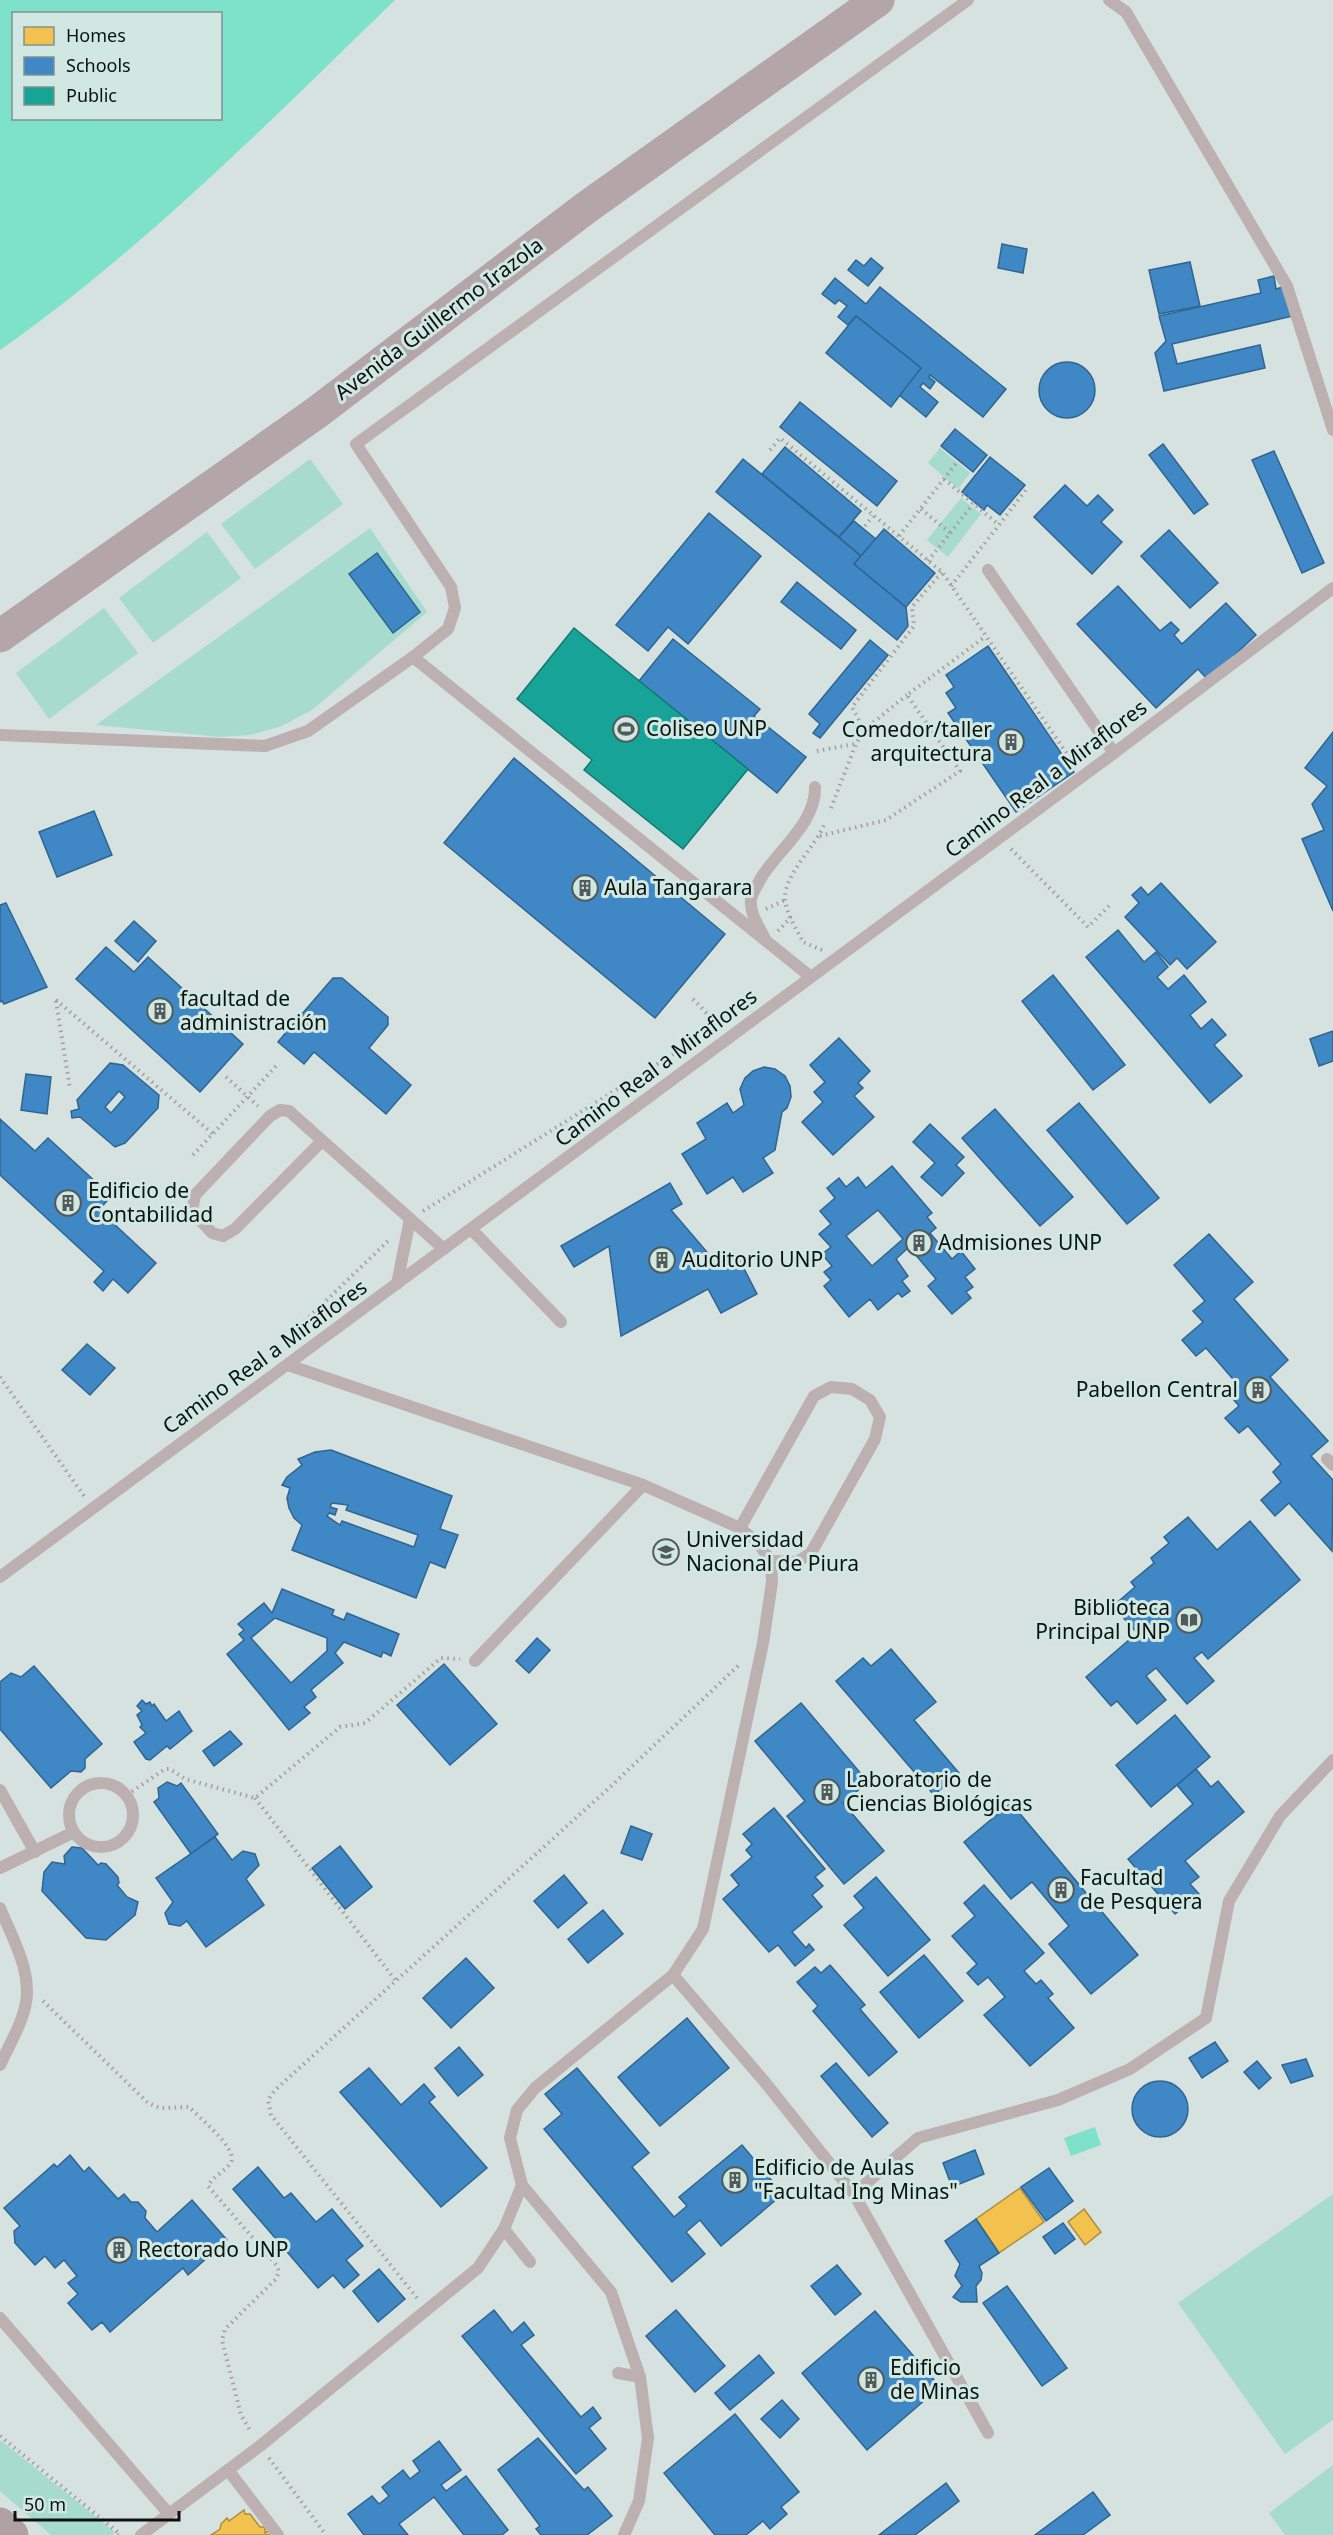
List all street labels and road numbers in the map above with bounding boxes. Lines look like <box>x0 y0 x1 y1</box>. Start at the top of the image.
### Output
street label: Avenida Guillermo Irazola <box>328 231 548 406</box>
street label: Camino Real a Miraflores <box>939 693 1152 863</box>
street label: Camino Real a Miraflores <box>549 982 762 1152</box>
street label: Camino Real a Miraflores <box>157 1273 372 1440</box>

